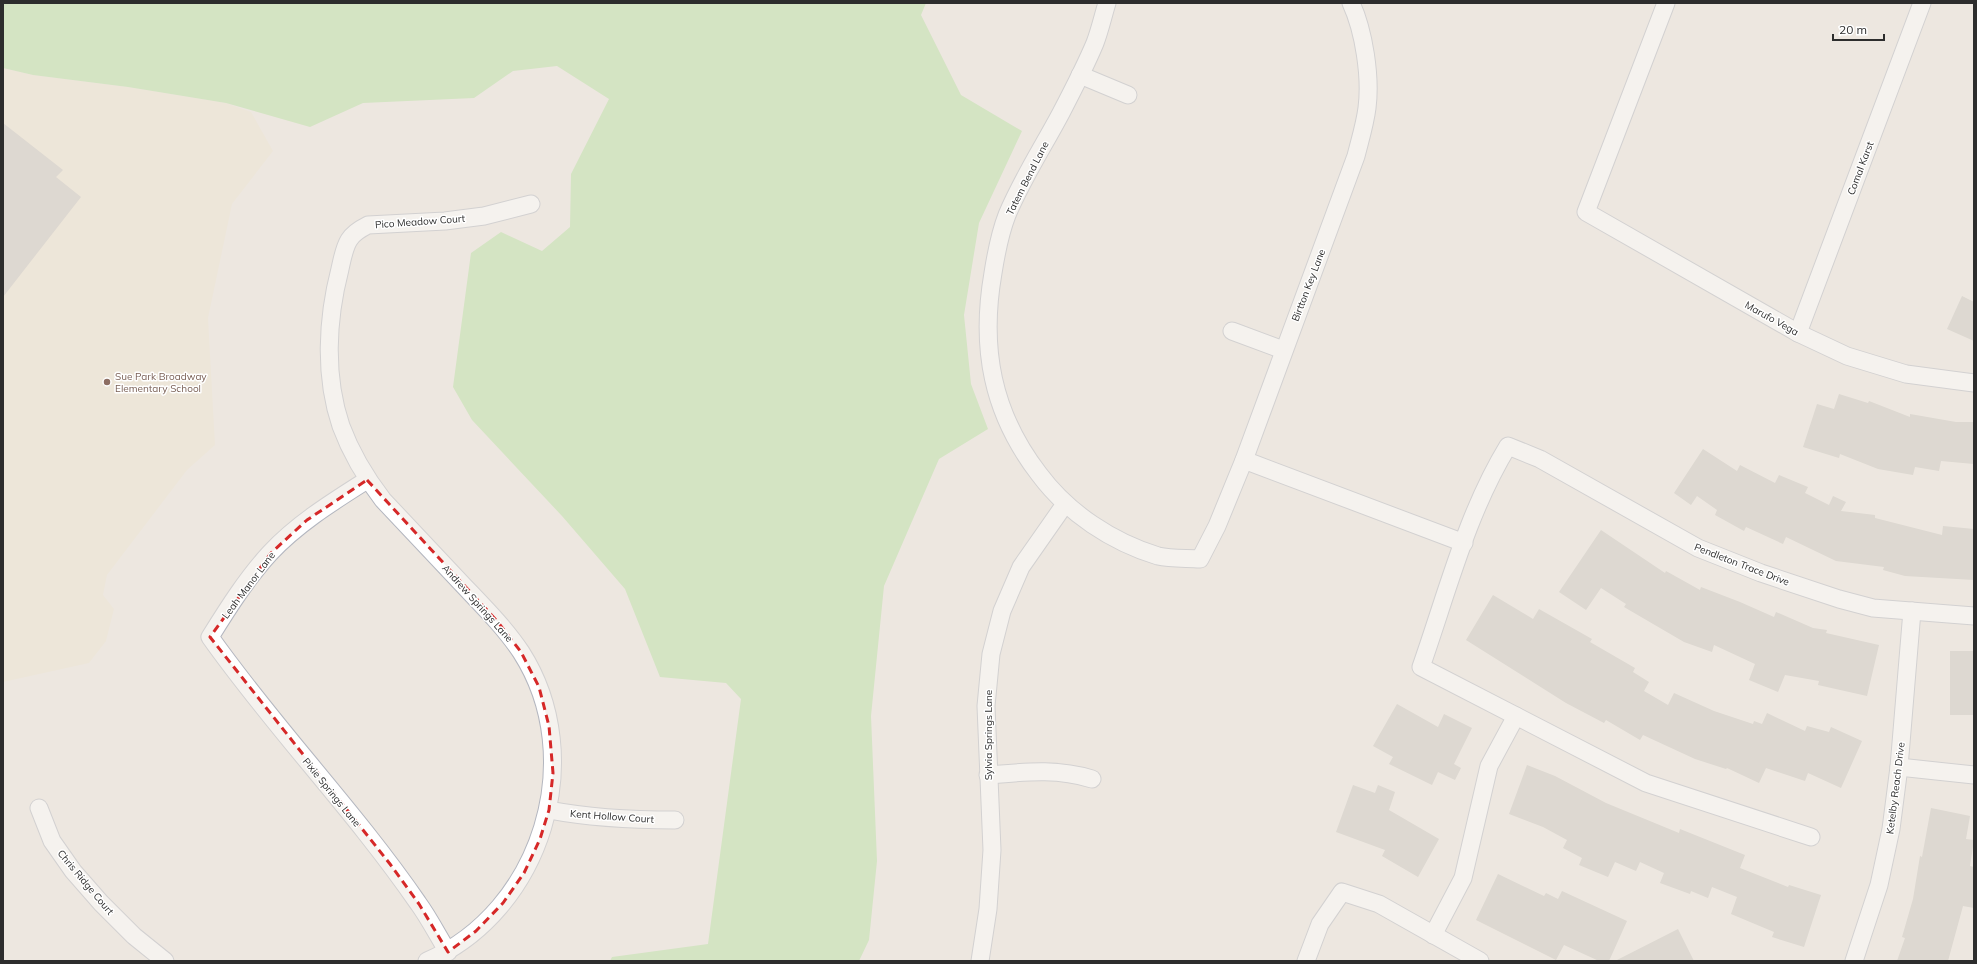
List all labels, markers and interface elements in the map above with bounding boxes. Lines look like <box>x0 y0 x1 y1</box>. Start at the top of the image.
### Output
scale bar <box>1833 16 1884 42</box>
text: 20 m <box>1839 22 1867 37</box>
street label: Tatem Bend Lane <box>1003 139 1052 217</box>
street label: Comal Karst <box>1844 139 1877 197</box>
street label: Pico Meadow Court <box>374 212 466 231</box>
street label: Birtton Key Lane <box>1289 247 1328 323</box>
street label: Marufo Vega <box>1743 298 1801 339</box>
place label: Sue Park Broadway Elementary School <box>115 370 207 395</box>
marker: Sue Park Broadway Elementary School <box>102 377 112 387</box>
street label: Pendleton Trace Drive <box>1692 540 1791 589</box>
street label: Leah Manor Lane <box>219 549 278 621</box>
street label: Andrew Springs Lane <box>439 562 516 645</box>
street label: Sylvia Springs Lane <box>982 690 995 780</box>
street label: Ketelby Reach Drive <box>1883 741 1908 835</box>
street label: Pixie Springs Lane <box>300 755 363 829</box>
street label: Kent Hollow Court <box>570 807 655 826</box>
street label: Chris Ridge Court <box>55 847 117 918</box>

